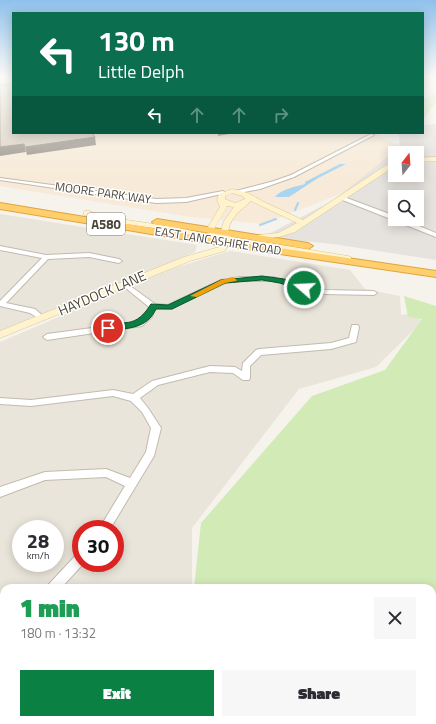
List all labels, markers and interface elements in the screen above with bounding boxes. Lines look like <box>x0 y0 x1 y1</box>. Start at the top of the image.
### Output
text: 130 m <box>98 19 175 62</box>
icon: left <box>32 28 84 80</box>
text: Little Delph <box>98 58 184 85</box>
icon: left <box>144 104 166 126</box>
icon: ahead <box>186 104 208 126</box>
icon: ahead <box>228 104 250 126</box>
icon: right <box>270 104 292 126</box>
north arrow <box>388 146 424 182</box>
map controls <box>388 146 424 226</box>
street label: MOORE PARK WAY <box>54 176 153 209</box>
button: search <box>388 190 424 226</box>
road number: A580 <box>87 213 125 235</box>
street label: EAST LANCASHIRE ROAD <box>153 221 283 260</box>
street label: HAYDOCK LANE <box>55 264 149 321</box>
position arrow <box>283 267 325 309</box>
pin <box>91 311 125 345</box>
icon: arrive <box>97 317 119 339</box>
speed limit sign: 30 <box>72 520 124 572</box>
text: 28 <box>27 525 49 556</box>
text: km/h <box>27 548 49 563</box>
text: 1 min <box>20 590 80 626</box>
button: close <box>374 597 416 639</box>
text: 180 m · 13:32 <box>20 623 96 643</box>
button: Exit <box>20 670 214 716</box>
button: Share <box>222 670 416 716</box>

